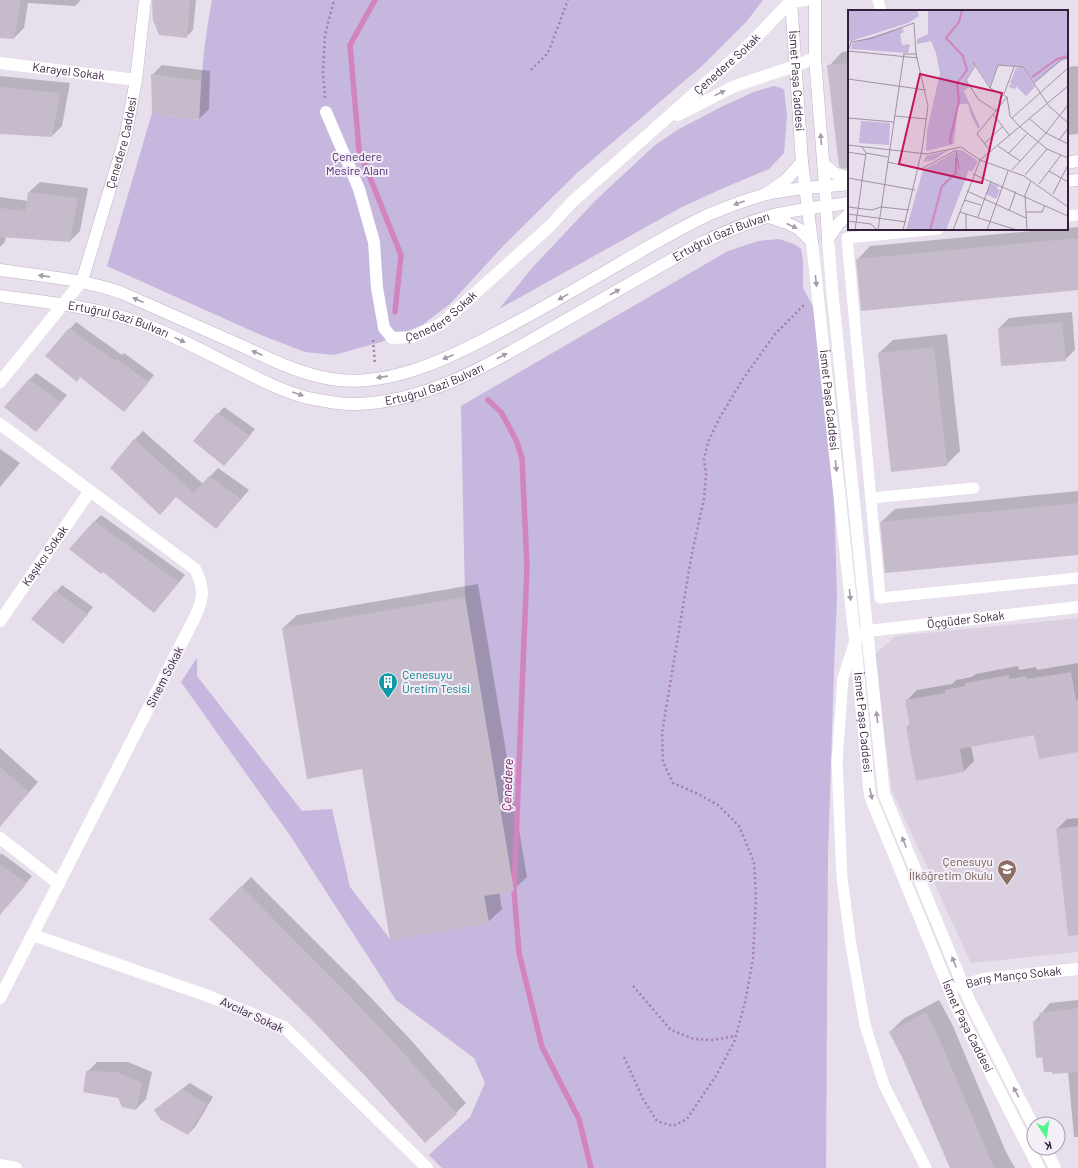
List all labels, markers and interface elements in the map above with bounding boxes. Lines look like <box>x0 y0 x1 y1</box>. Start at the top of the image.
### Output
inset map <box>848 10 1068 230</box>
street label: Çenedere Sokak <box>691 30 762 97</box>
street label: İsmet Paşa Caddesi <box>787 30 808 132</box>
street label: Karayel Sokak <box>32 59 105 82</box>
one-way arrow <box>715 90 726 96</box>
street label: Çenedere Caddesi <box>102 96 139 190</box>
one-way arrow <box>818 133 825 145</box>
park label: Çenedere Mesire Alanı <box>326 149 388 177</box>
one-way arrow <box>733 200 745 206</box>
street label: Ertuğrul Gazi Bulvarı <box>670 209 771 263</box>
one-way arrow <box>786 223 798 229</box>
one-way arrow <box>38 273 50 279</box>
one-way arrow <box>813 275 819 287</box>
street label: Çenedere Sokak <box>405 287 479 343</box>
one-way arrow <box>609 289 621 296</box>
one-way arrow <box>557 293 569 300</box>
street label: Ertuğrul Gazi Bulvarı <box>67 297 171 340</box>
one-way arrow <box>132 297 144 303</box>
one-way arrow <box>174 337 186 343</box>
street label: İsmet Paşa Caddesi <box>818 349 842 451</box>
one-way arrow <box>251 350 262 356</box>
one-way arrow <box>496 353 507 360</box>
one-way arrow <box>442 354 454 360</box>
street label: Ertuğrul Gazi Bulvarı <box>384 359 486 407</box>
one-way arrow <box>376 374 388 380</box>
one-way arrow <box>292 392 304 398</box>
one-way arrow <box>833 460 840 472</box>
street label: Kaşıkcı Sokak <box>18 523 70 588</box>
one-way arrow <box>847 589 853 601</box>
street label: Öçgüder Sokak <box>926 607 1005 630</box>
street label: Sinem Sokak <box>143 644 186 709</box>
place label: Çenesuyu Üretim Tesisi <box>402 667 470 695</box>
building icon: Çenesuyu Üretim Tesisi <box>377 671 399 699</box>
street label: İsmet Paşa Caddesi <box>852 671 876 773</box>
one-way arrow <box>873 711 880 723</box>
water label: Çenedere <box>498 758 516 812</box>
one-way arrow <box>868 788 874 800</box>
one-way arrow <box>901 836 907 848</box>
place label: Çenesuyu İlköğretim Okulu <box>909 854 993 882</box>
school or university icon: Çenesuyu İlköğretim Okulu <box>996 858 1018 886</box>
one-way arrow <box>951 957 957 968</box>
street label: Barış Manço Sokak <box>964 963 1062 991</box>
street label: İsmet Paşa Caddesi <box>940 978 997 1074</box>
street label: Avcılar Sokak <box>218 993 286 1035</box>
one-way arrow <box>1013 1086 1019 1098</box>
north arrow <box>1026 1116 1066 1156</box>
text: K <box>1043 1139 1053 1153</box>

